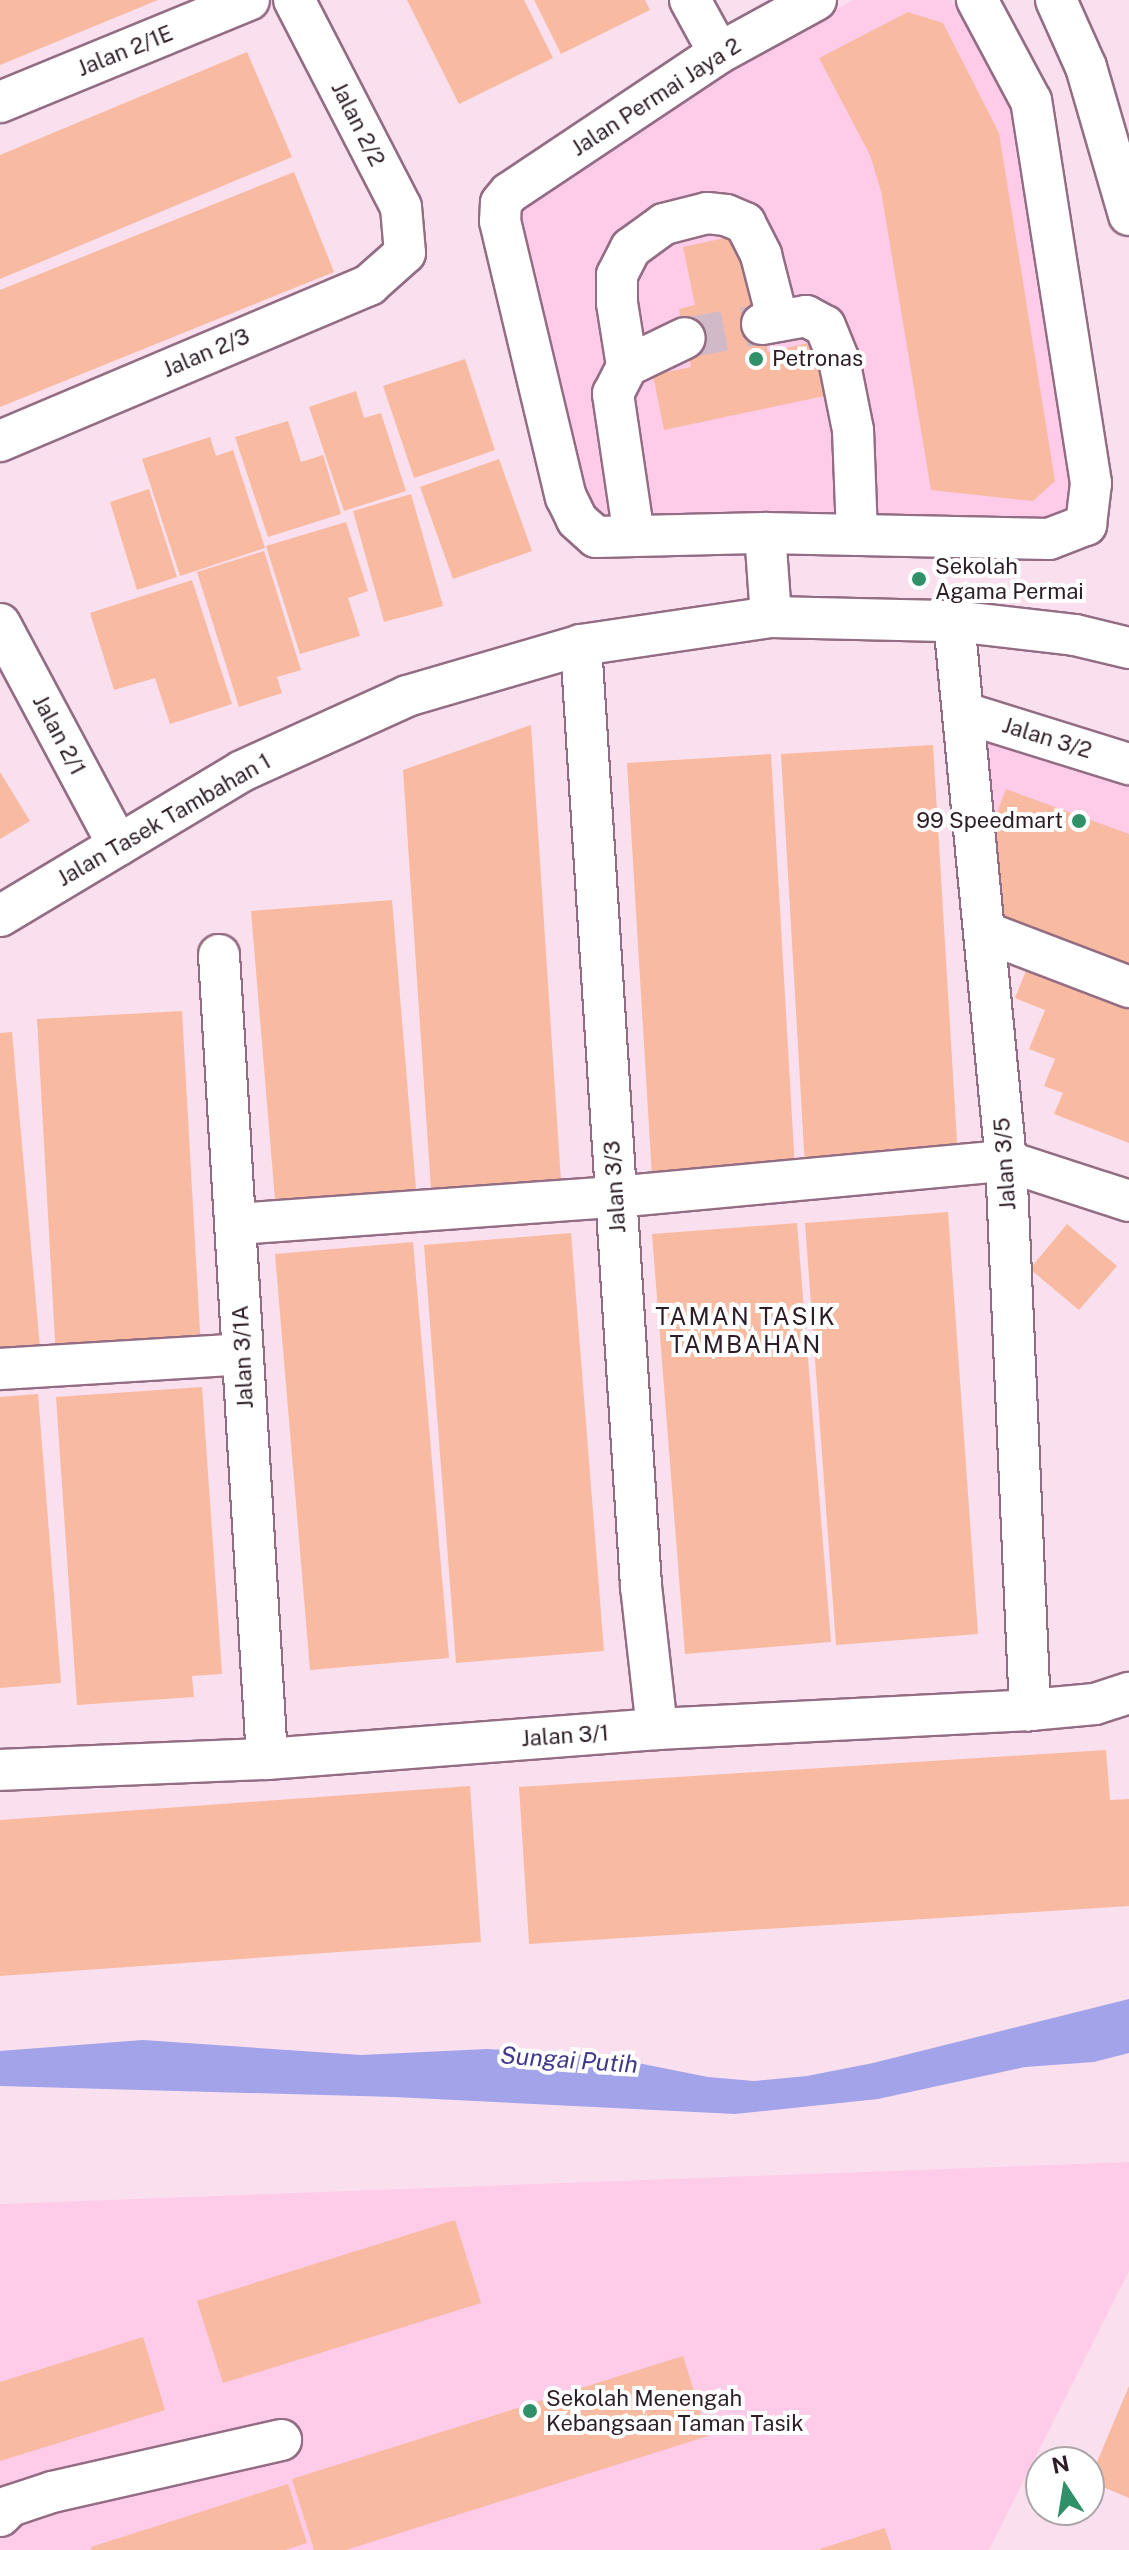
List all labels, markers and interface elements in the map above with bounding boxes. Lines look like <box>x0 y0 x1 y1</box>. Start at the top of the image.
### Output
street label: Jalan 2/1E <box>73 20 177 82</box>
street label: Jalan Permai Jaya 2 <box>566 32 746 162</box>
street label: Jalan 2/2 <box>325 77 391 171</box>
street label: Jalan 2/3 <box>158 323 254 383</box>
place label: Petronas <box>772 346 863 372</box>
marker: Petronas <box>747 350 765 368</box>
place label: Sekolah Agama Permai <box>935 553 1084 604</box>
marker: Sekolah Agama Permai <box>910 570 928 588</box>
street label: Jalan 2/1 <box>27 690 91 780</box>
street label: Jalan 3/2 <box>999 712 1095 764</box>
street label: Jalan Tasek Tambahan 1 <box>52 748 276 892</box>
place label: 99 Speedmart <box>916 808 1063 834</box>
marker: 99 Speedmart <box>1070 812 1088 830</box>
street label: Jalan 3/5 <box>989 1117 1021 1211</box>
street label: Jalan 3/3 <box>599 1140 631 1234</box>
district label: TAMAN TASIK TAMBAHAN <box>655 1303 837 1359</box>
street label: Jalan 3/1A <box>227 1305 259 1409</box>
street label: Jalan 3/1 <box>520 1720 610 1752</box>
water label: Sungai Putih <box>499 2041 639 2079</box>
place label: Sekolah Menengah Kebangsaan Taman Tasik <box>546 2385 803 2436</box>
marker: Sekolah Menengah Kebangsaan Taman Tasik <box>521 2402 539 2420</box>
north arrow <box>1025 2446 1105 2526</box>
text: N <box>1049 2450 1072 2479</box>

